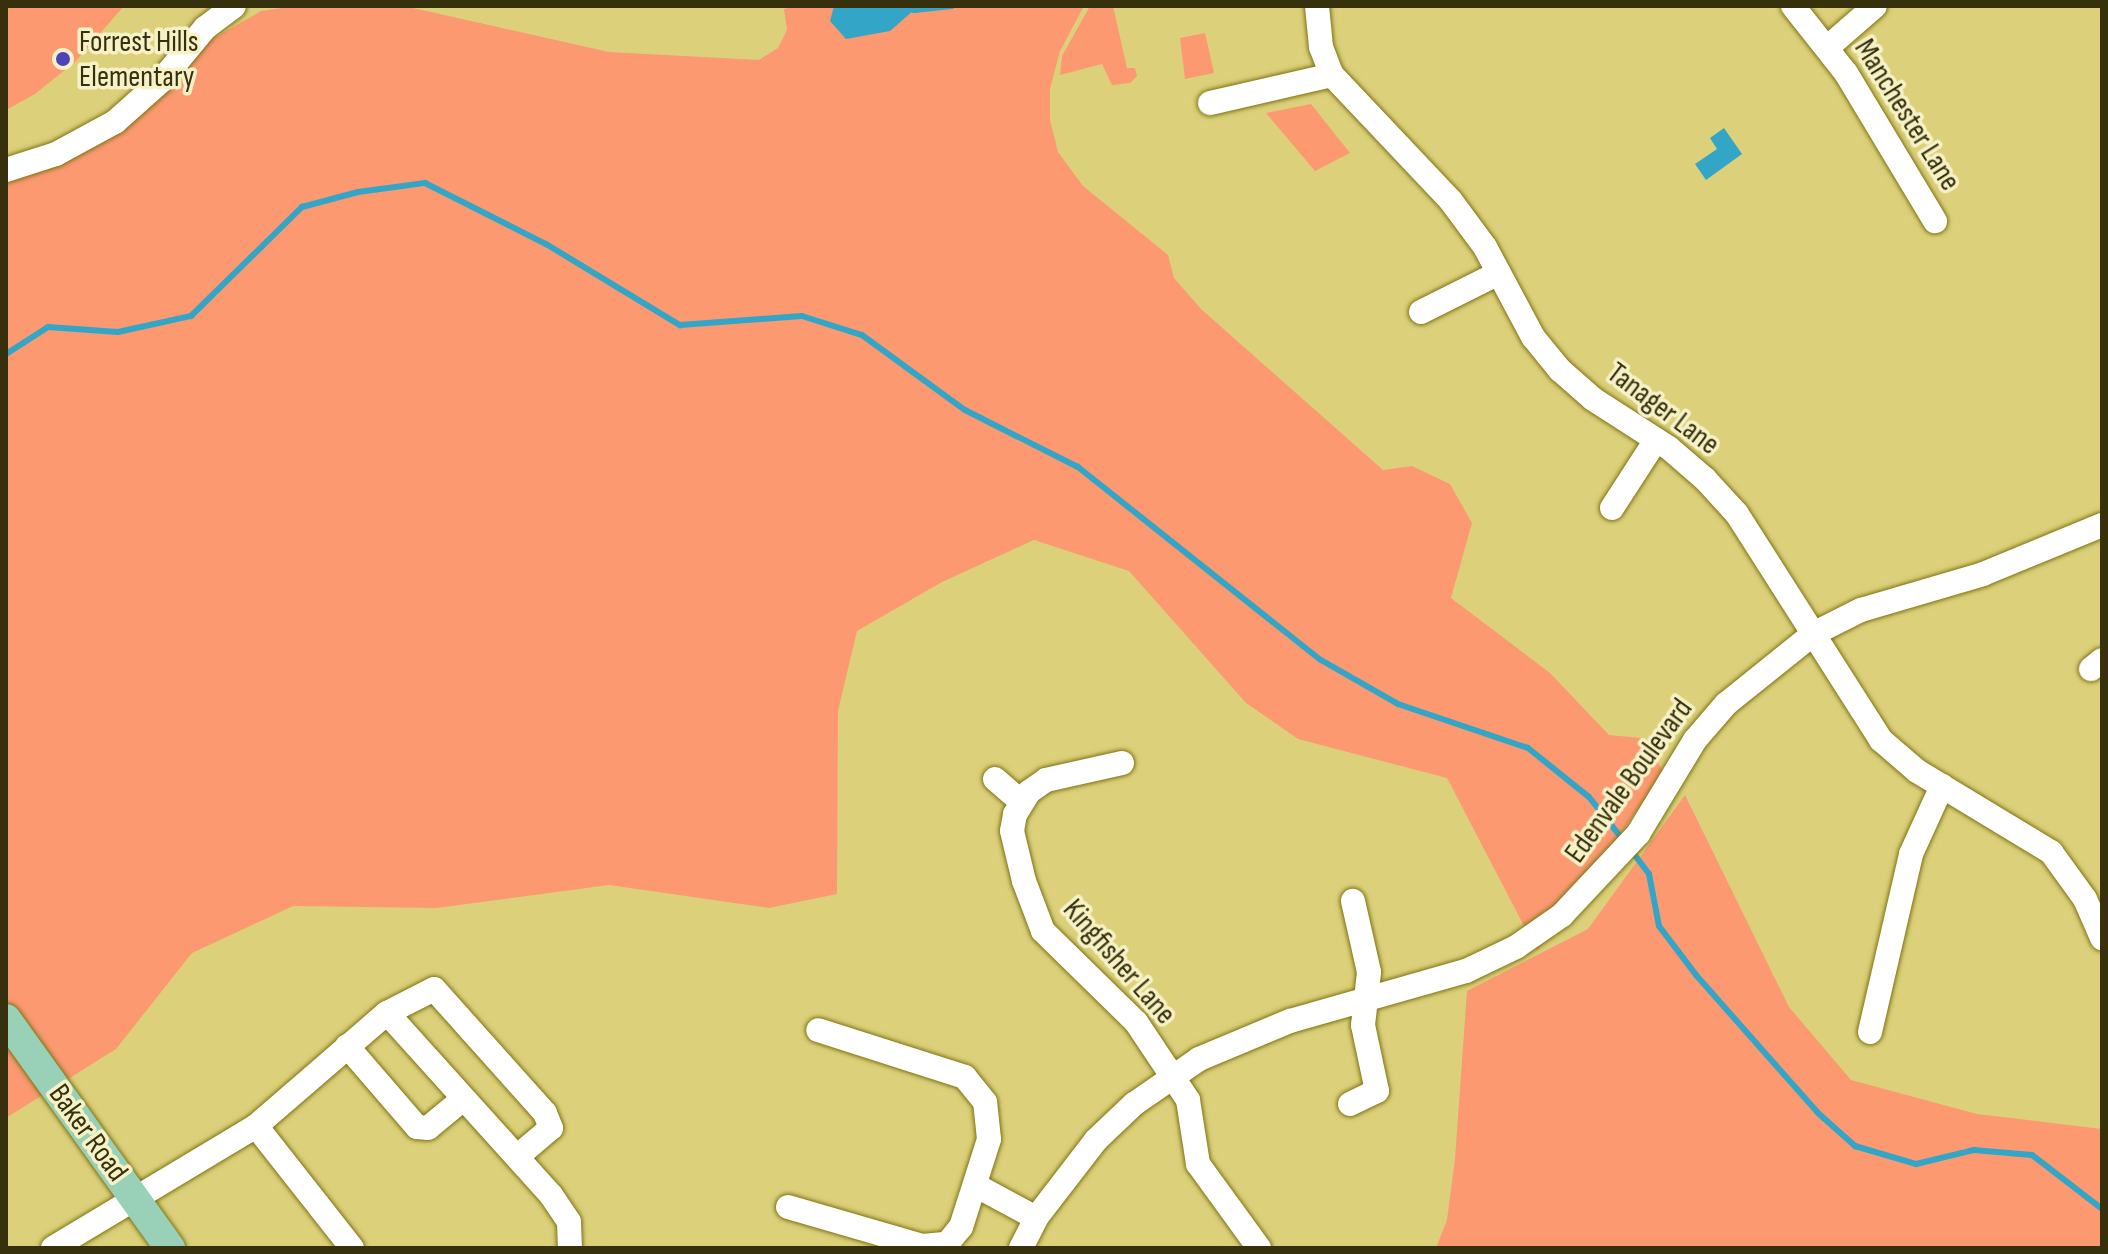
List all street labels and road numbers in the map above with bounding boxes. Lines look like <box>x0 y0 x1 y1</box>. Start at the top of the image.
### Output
street label: Manchester Lane <box>1846 33 1968 197</box>
street label: Tanager Lane <box>1600 355 1726 463</box>
street label: Edenvale Boulevard <box>1557 692 1701 870</box>
street label: Kingfisher Lane <box>1055 892 1183 1032</box>
street label: Baker Road <box>41 1077 135 1189</box>

